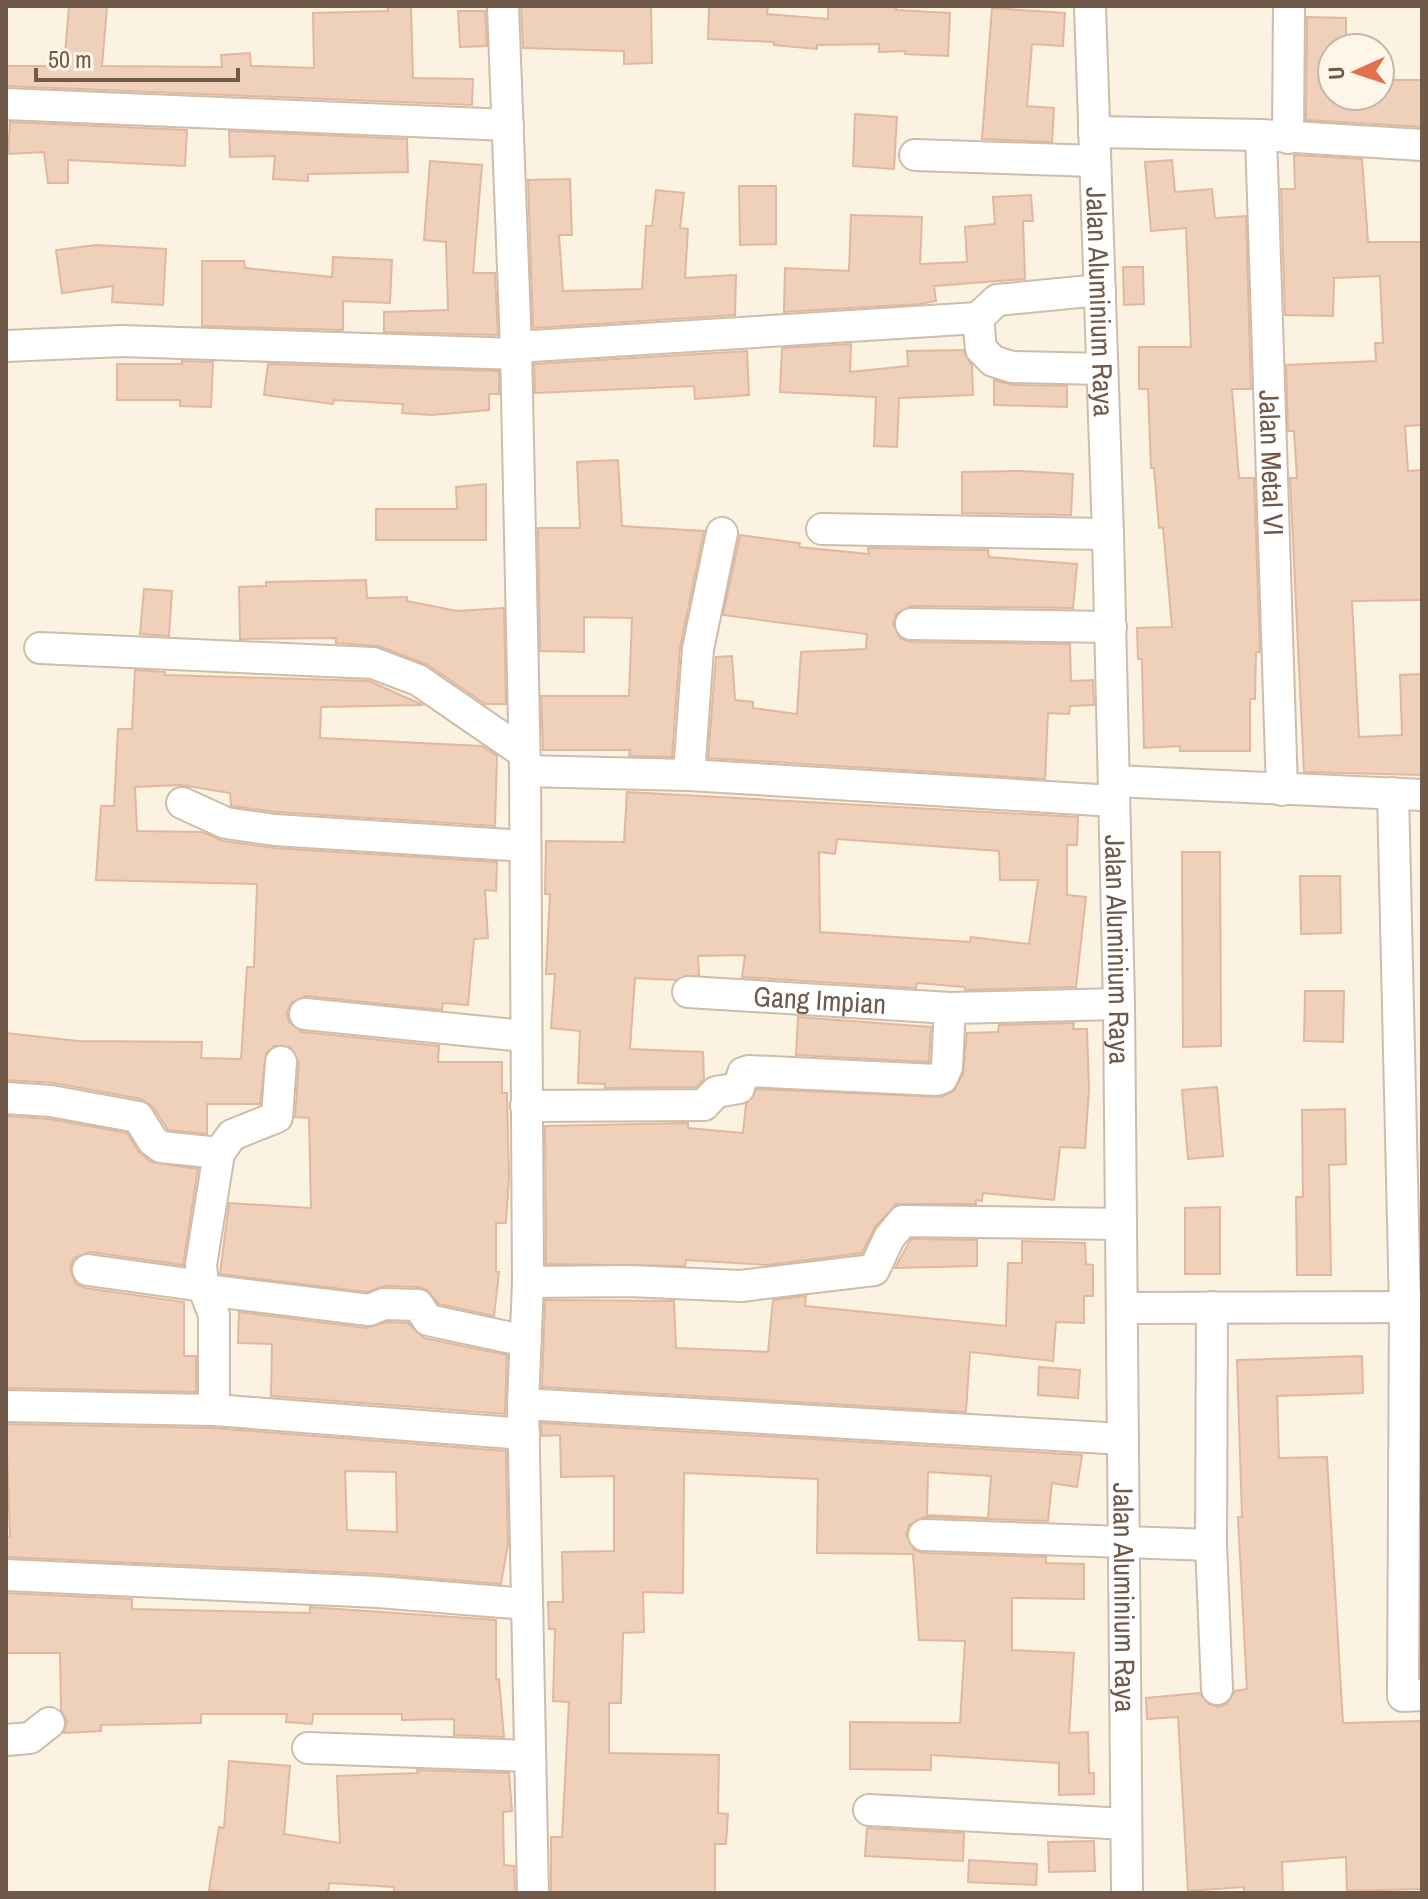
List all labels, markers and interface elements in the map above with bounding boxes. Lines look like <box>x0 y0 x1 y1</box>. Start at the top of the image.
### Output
scale bar <box>36 32 238 82</box>
north arrow <box>1316 32 1396 112</box>
text: 50 m <box>48 43 92 75</box>
text: U <box>1321 66 1351 80</box>
street label: Jalan Aluminium Raya <box>1077 186 1123 418</box>
street label: Jalan Metal VI <box>1250 389 1293 536</box>
street label: Jalan Aluminium Raya <box>1096 834 1139 1065</box>
street label: Gang Impian <box>752 977 887 1023</box>
street label: Jalan Aluminium Raya <box>1104 1482 1144 1713</box>

